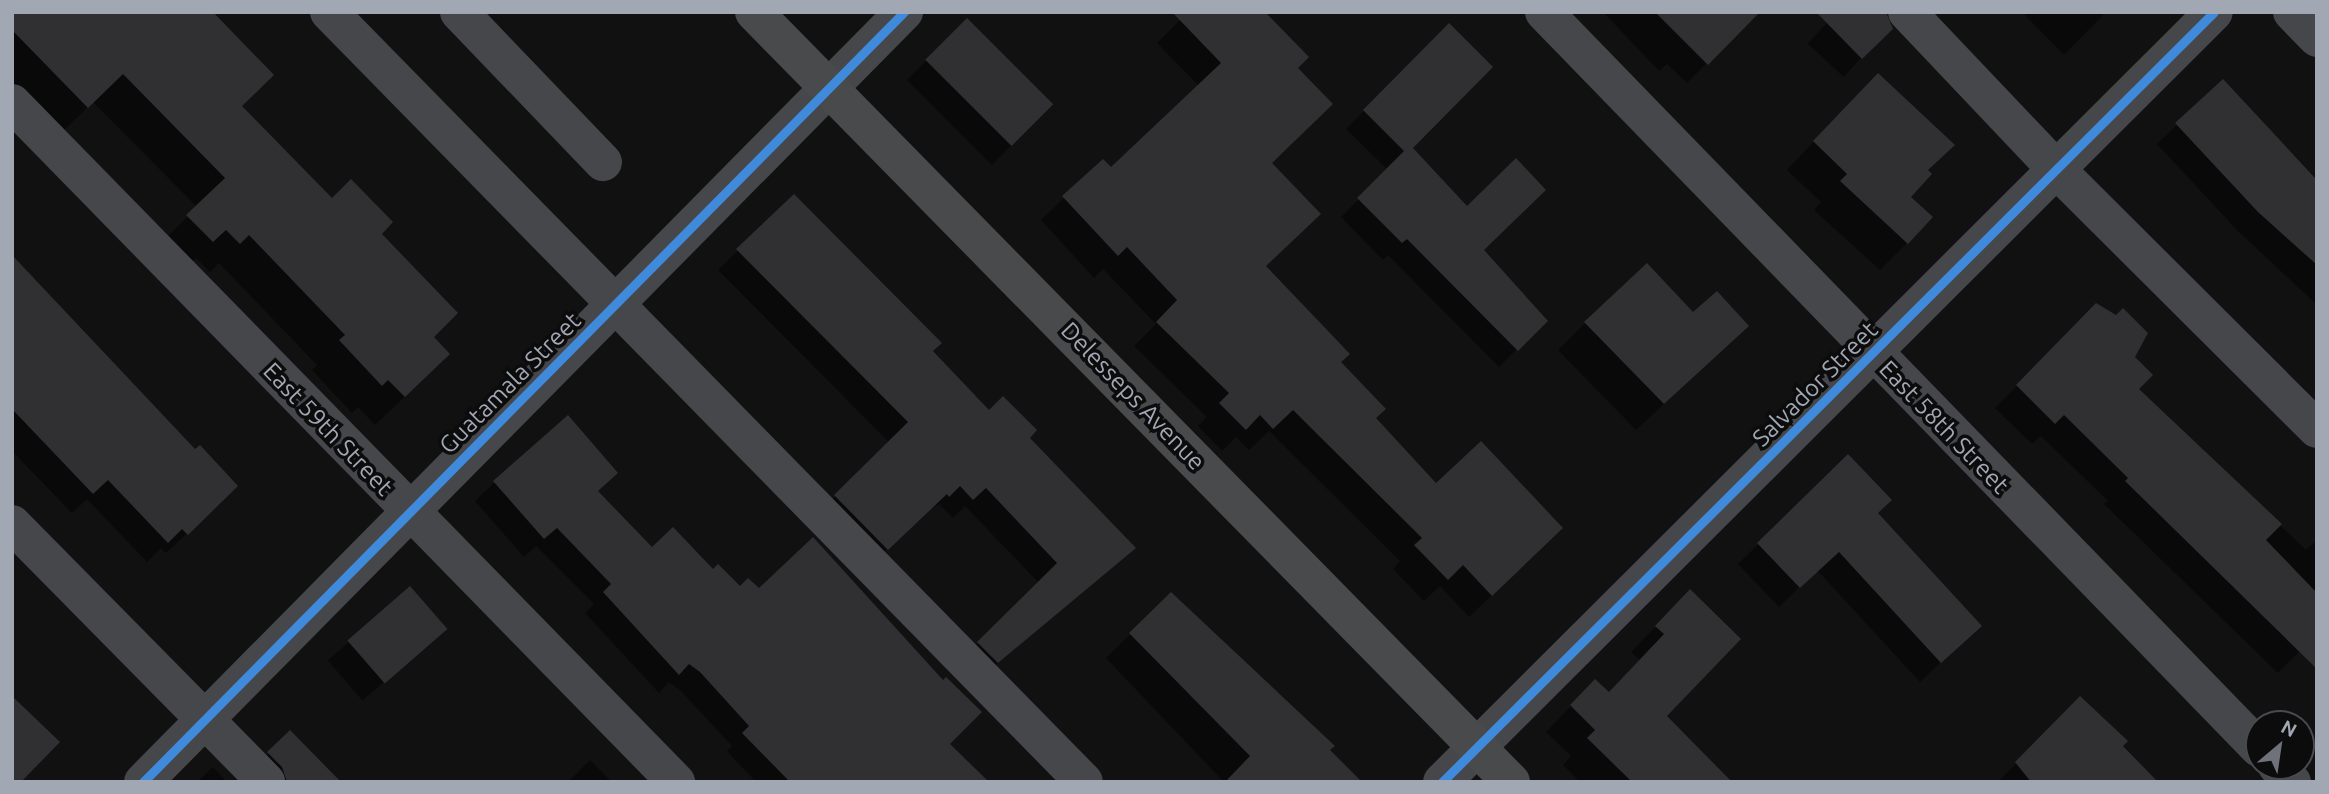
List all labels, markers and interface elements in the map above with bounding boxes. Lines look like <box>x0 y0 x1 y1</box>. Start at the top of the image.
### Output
street label: Guatamala Street <box>433 306 587 460</box>
street label: Delesseps Avenue <box>1055 316 1211 476</box>
street label: Salvador Street <box>1747 316 1883 452</box>
street label: East 58th Street <box>1873 354 2015 500</box>
street label: East 59th Street <box>257 356 399 502</box>
north arrow <box>2245 710 2315 780</box>
text: N <box>2278 715 2301 741</box>

